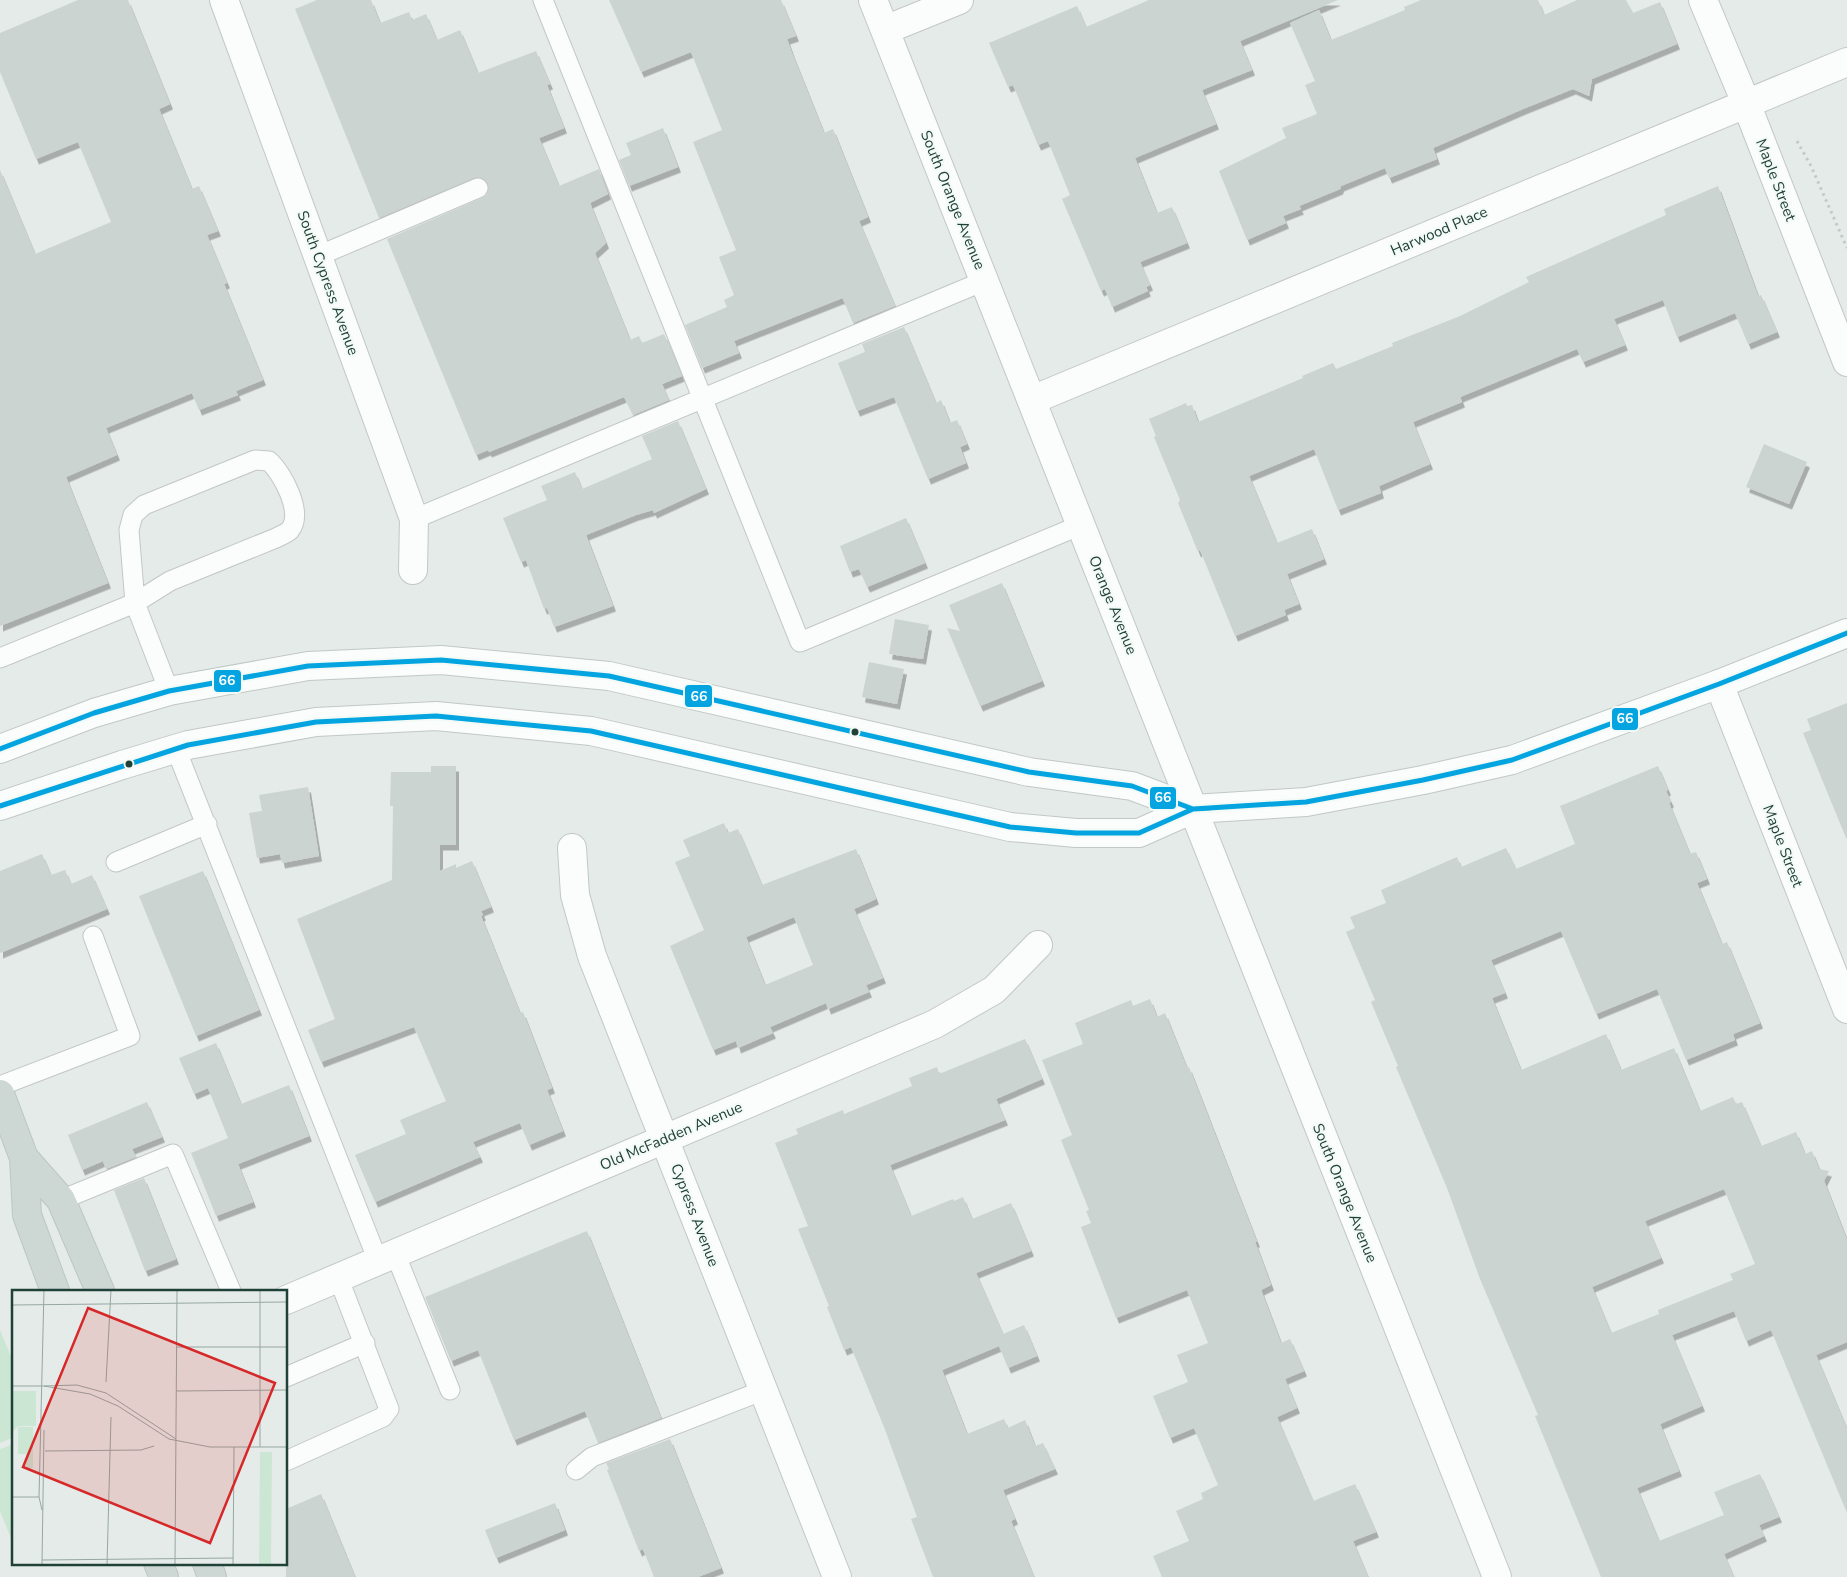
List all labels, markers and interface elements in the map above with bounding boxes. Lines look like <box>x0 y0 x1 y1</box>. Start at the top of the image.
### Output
street label: South Orange Avenue <box>916 127 990 273</box>
street label: Maple Street <box>1751 136 1801 225</box>
street label: Harwood Place <box>1387 202 1491 260</box>
street label: South Cypress Avenue <box>293 208 363 358</box>
street label: Orange Avenue <box>1084 553 1142 657</box>
line badge: 66 <box>213 669 242 693</box>
text: 66 <box>219 671 235 690</box>
line badge: 66 <box>684 684 713 708</box>
text: 66 <box>691 687 707 706</box>
line badge: 66 <box>1611 707 1639 731</box>
text: 66 <box>1617 709 1633 728</box>
unlabelled marker <box>850 727 860 737</box>
unlabelled marker <box>124 759 134 769</box>
line badge: 66 <box>1149 786 1177 810</box>
text: 66 <box>1155 788 1171 807</box>
street label: Maple Street <box>1758 802 1808 891</box>
street label: Old McFadden Avenue <box>597 1097 745 1175</box>
street label: South Orange Avenue <box>1308 1120 1382 1266</box>
street label: Cypress Avenue <box>666 1161 724 1269</box>
inset map <box>12 1290 288 1564</box>

